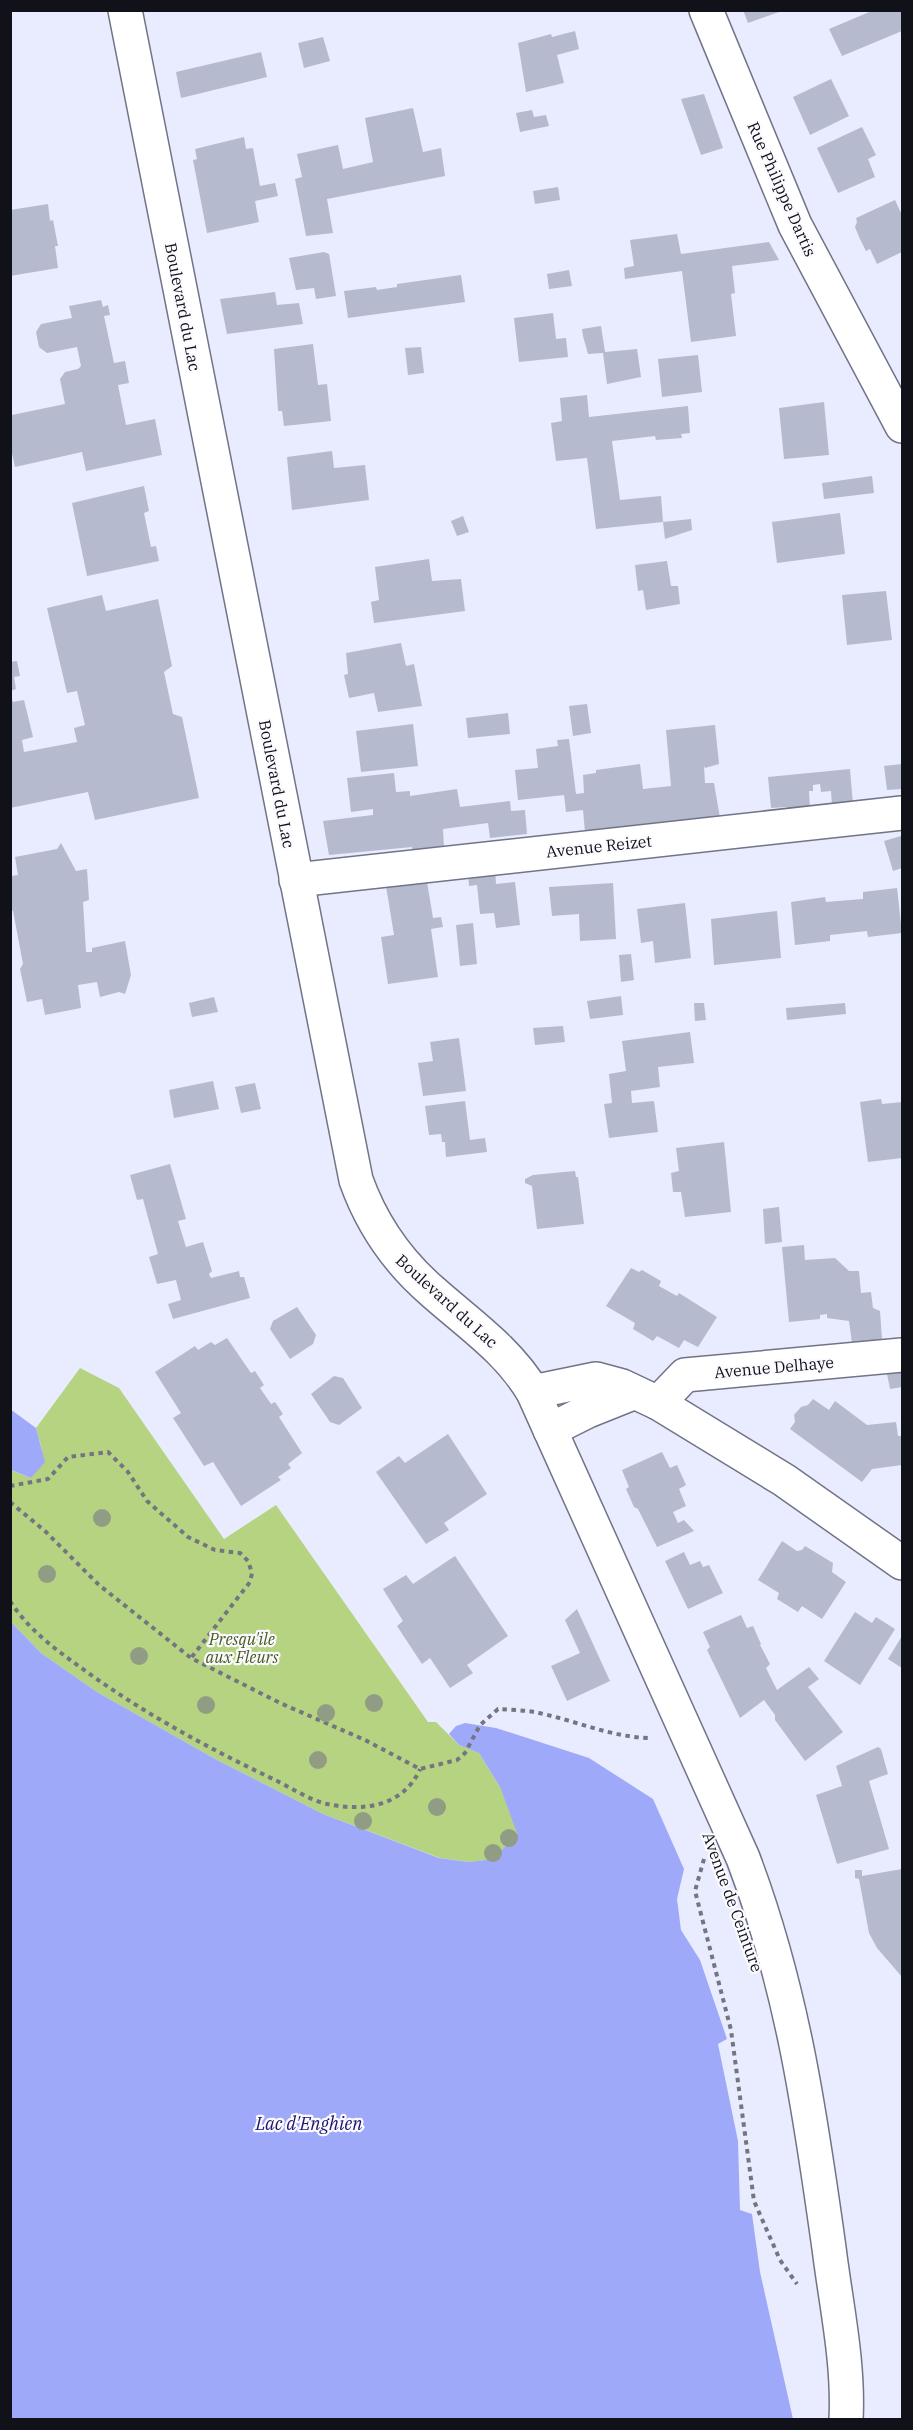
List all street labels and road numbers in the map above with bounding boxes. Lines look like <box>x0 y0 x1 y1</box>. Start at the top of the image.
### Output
street label: Rue Philippe Dartis <box>743 118 821 260</box>
street label: Boulevard du Lac <box>161 241 205 373</box>
street label: Boulevard du Lac <box>255 718 299 850</box>
street label: Avenue Reizet <box>545 830 653 861</box>
street label: Boulevard du Lac <box>392 1250 502 1352</box>
street label: Avenue Delhaye <box>713 1352 835 1382</box>
street label: Avenue de Ceinture <box>698 1829 768 1975</box>

